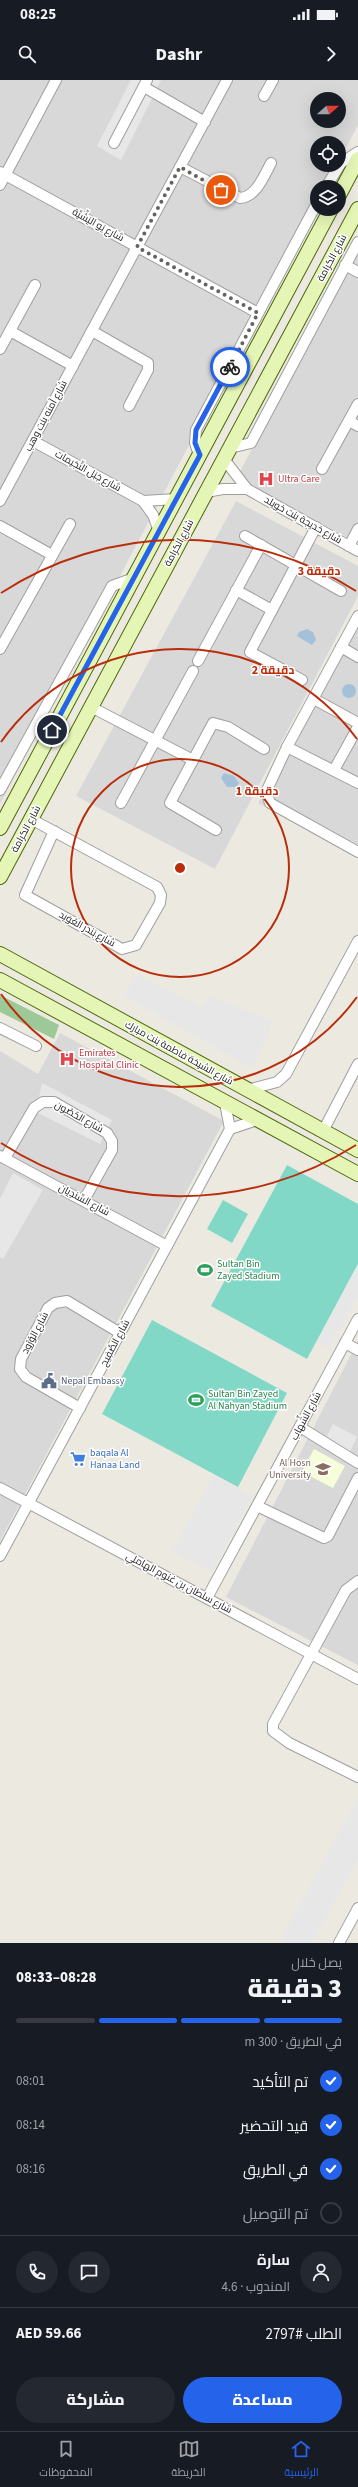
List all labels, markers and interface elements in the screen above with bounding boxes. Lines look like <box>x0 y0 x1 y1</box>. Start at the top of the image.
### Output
text: 08:25 <box>20 4 56 25</box>
text: Dashr <box>156 42 202 67</box>
icon: search <box>16 43 38 65</box>
icon: forward <box>320 43 342 65</box>
north arrow <box>310 92 346 128</box>
map controls <box>310 92 346 216</box>
button: locate <box>310 136 346 172</box>
pin <box>204 173 238 207</box>
icon: bag <box>210 179 232 201</box>
button: layers <box>310 180 346 216</box>
street label: شارع يَو اليَشِّيَّة <box>69 203 127 245</box>
street label: شارع الكرامة <box>314 232 350 284</box>
courier <box>210 347 250 387</box>
icon: bike <box>219 356 241 378</box>
street label: شارع آمنه بنت وهب <box>21 378 71 454</box>
street label: شارع جَبَل النِّجَيمات <box>52 447 124 495</box>
hospital icon: Ultra Care <box>257 470 275 488</box>
place label: Ultra Care <box>278 472 320 486</box>
street label: شارع خديجة بنت خويلد <box>262 493 344 547</box>
street label: شارع الكرامة <box>161 517 197 569</box>
text: 3 دقيقة <box>298 563 340 580</box>
text: 2 دقيقة <box>252 662 294 679</box>
pin <box>35 713 69 747</box>
icon: home <box>41 719 63 741</box>
text: 1 دقيقة <box>236 783 278 800</box>
street label: شارع الكرامة <box>8 803 44 855</box>
centre of rings <box>173 861 187 875</box>
street label: شارع بَندر العُوَيد <box>56 908 118 950</box>
street label: شارع الشيخة فاطمة بنت مبارك <box>122 1017 236 1089</box>
place label: Emirates Hospital Clinic <box>79 1046 140 1072</box>
hospital icon: Emirates Hospital Clinic <box>58 1050 76 1068</box>
street label: شارع الحُصُون <box>52 1098 106 1136</box>
street label: شارع السِّندِيان <box>56 1181 112 1219</box>
place label: Sultan Bin Zayed Stadium <box>217 1257 279 1283</box>
sports icon: Sultan Bin Zayed Stadium <box>196 1261 214 1279</box>
street label: شارع الوُرُود <box>18 1310 52 1356</box>
street label: شارع الصَّفِيح <box>97 1317 133 1369</box>
public building icon: Nepal Embassy <box>40 1372 58 1390</box>
place label: Nepal Embassy <box>61 1374 125 1388</box>
place label: Sultan Bin Zayed Al Nahyan Stadium <box>208 1387 287 1413</box>
street label: شارع الشِّهاب <box>286 1389 325 1443</box>
sports icon: Sultan Bin Zayed Al Nahyan Stadium <box>187 1391 205 1409</box>
place label: baqala Al Hanaa Land <box>90 1446 140 1472</box>
supermarket icon: baqala Al Hanaa Land <box>69 1450 87 1468</box>
place label: Al Hosn University <box>269 1456 311 1482</box>
school or university icon: Al Hosn University <box>314 1460 332 1478</box>
street label: شارع سلطان بن غنوم الهاملي <box>123 1549 235 1617</box>
text: يصل خلال <box>291 1954 342 1972</box>
text: 08:28–08:33 <box>16 1967 97 1988</box>
text: 3 دقيقة <box>247 1970 342 2007</box>
text: في الطريق · 300 m <box>245 2033 342 2051</box>
icon: check <box>320 2070 342 2092</box>
text: 08:01 <box>16 2072 45 2090</box>
text: تم التأكيد <box>252 2072 308 2093</box>
icon: check <box>320 2114 342 2136</box>
text: 08:14 <box>16 2116 45 2134</box>
text: قيد التحضير <box>240 2116 308 2137</box>
icon: check <box>320 2158 342 2180</box>
text: 08:16 <box>16 2160 45 2178</box>
text: في الطريق <box>243 2160 308 2181</box>
text: تم التوصيل <box>243 2204 308 2225</box>
text: سارة <box>257 2250 290 2271</box>
button: phone <box>16 2251 58 2293</box>
button: chat <box>68 2251 110 2293</box>
button: person <box>300 2251 342 2293</box>
text: المندوب · 4.6 <box>221 2278 290 2296</box>
text: AED 59.66 <box>16 2323 82 2344</box>
text: الطلب #2797 <box>265 2324 342 2345</box>
button: مشاركة <box>16 2377 175 2423</box>
button: مساعدة <box>183 2377 342 2423</box>
tab: المحفوظات <box>39 2438 93 2482</box>
tab: الخريطة <box>171 2438 206 2482</box>
tab: الرئيسية <box>284 2438 319 2482</box>

